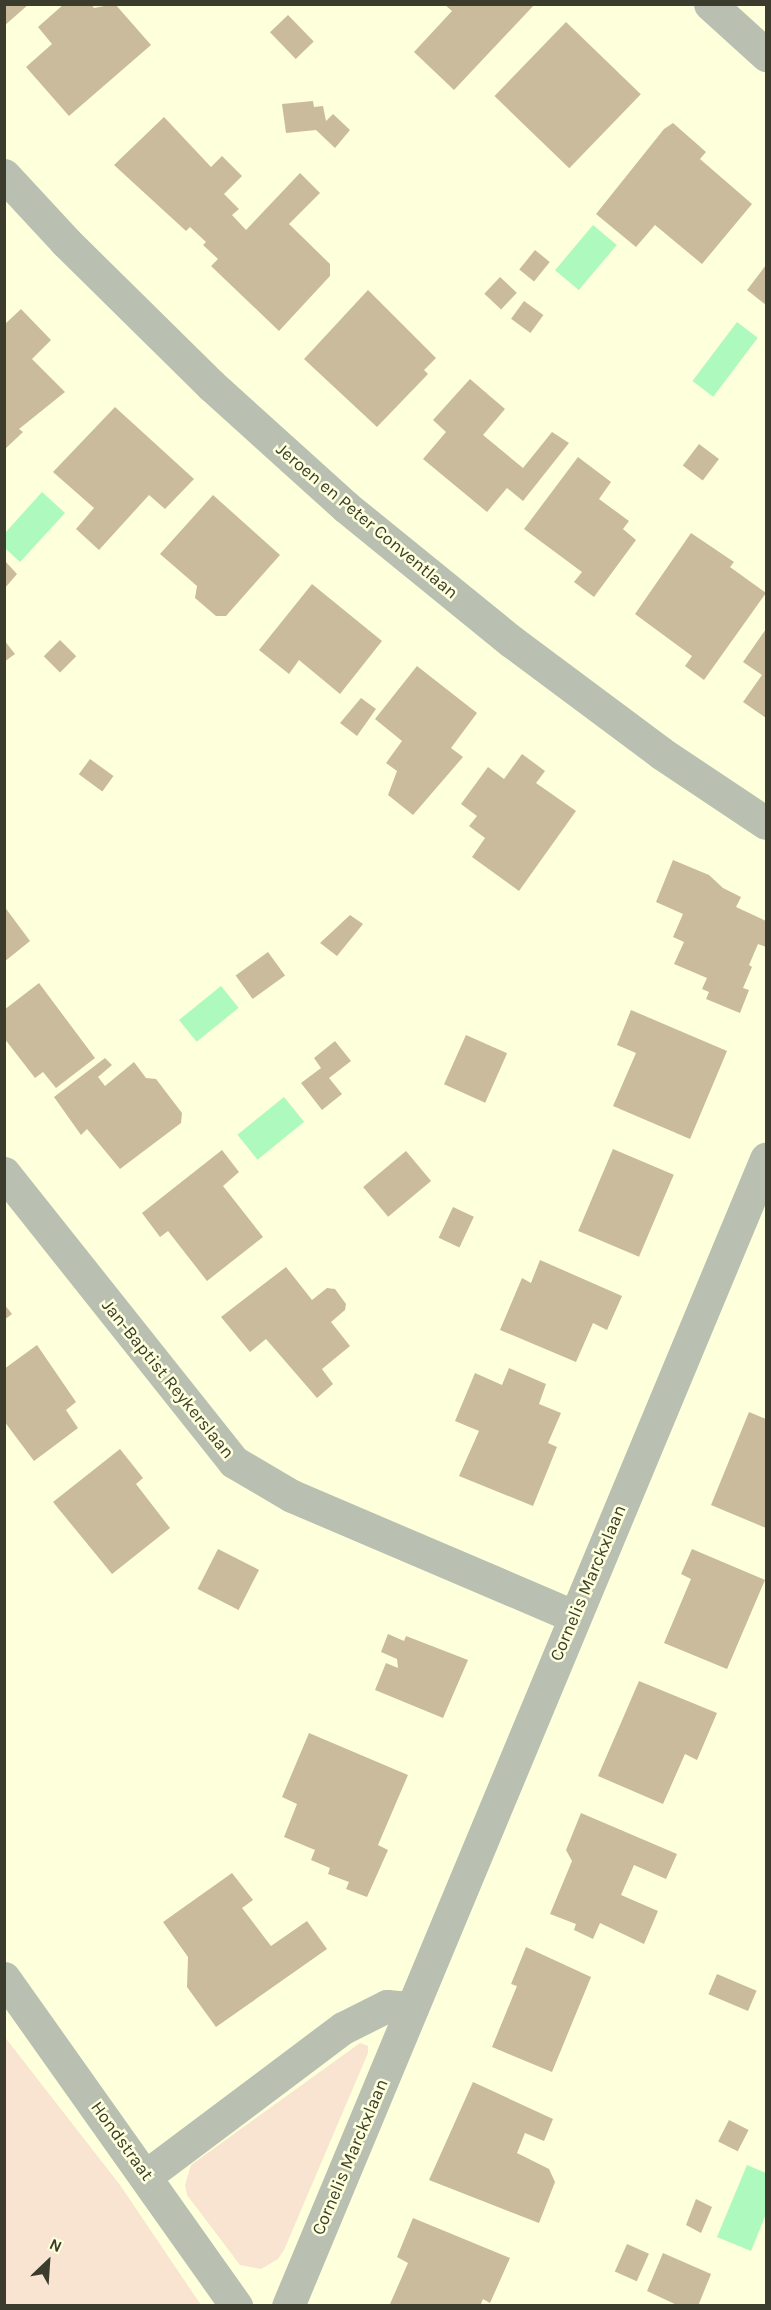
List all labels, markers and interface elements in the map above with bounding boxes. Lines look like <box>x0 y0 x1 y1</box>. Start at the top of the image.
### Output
street label: Jeroen en Peter Conventlaan <box>272 438 462 604</box>
street label: Jan-Baptist Reykerslaan <box>97 1295 239 1463</box>
street label: Cornelis Marckxlaan <box>545 1502 631 1664</box>
street label: Cornelis Marckxlaan <box>307 2076 393 2238</box>
street label: Hondstraat <box>86 2097 158 2185</box>
north arrow <box>18 2232 78 2292</box>
text: N <box>47 2234 65 2256</box>

